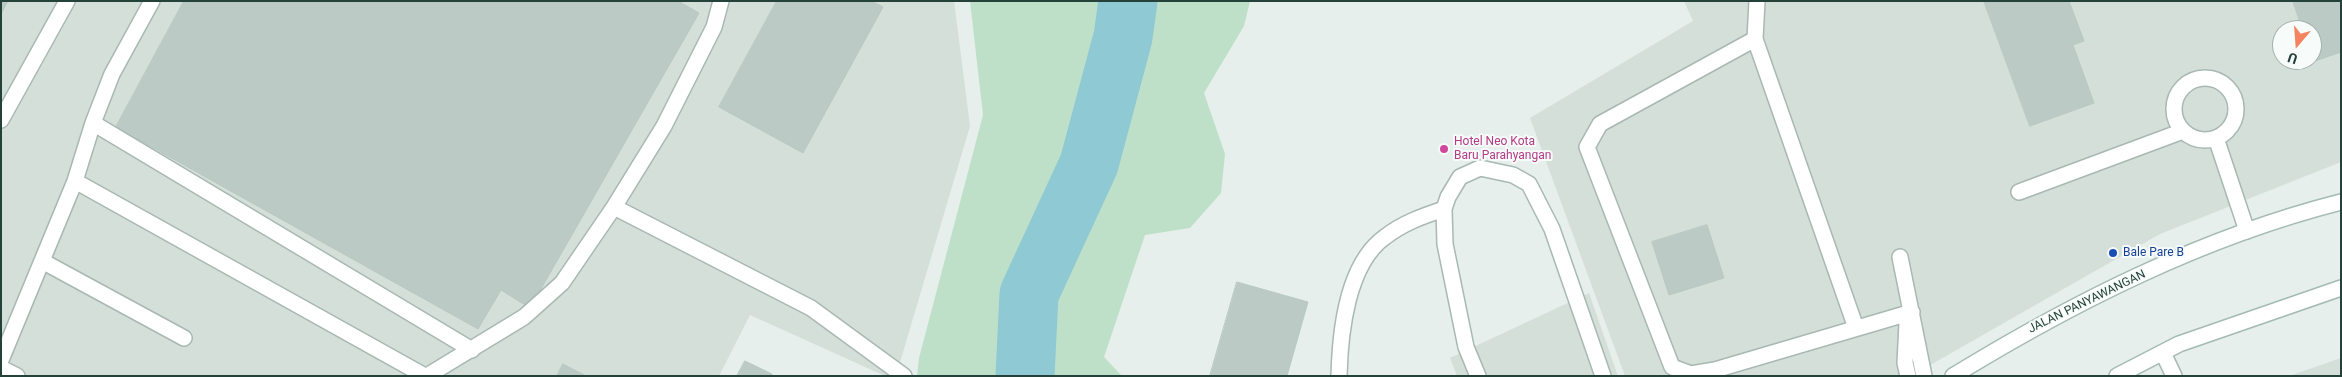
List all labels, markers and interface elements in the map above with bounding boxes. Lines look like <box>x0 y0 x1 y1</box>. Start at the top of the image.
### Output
north arrow <box>2272 20 2322 70</box>
text: U <box>2286 49 2300 67</box>
place label: Hotel Neo Kota Baru Parahyangan <box>1454 135 1551 163</box>
marker: Hotel Neo Kota Baru Parahyangan <box>1438 143 1450 155</box>
place label: Bale Pare B <box>2123 246 2184 260</box>
marker: Bale Pare B <box>2107 247 2119 259</box>
street label: JALAN PANYAWANGAN <box>2026 267 2148 337</box>

